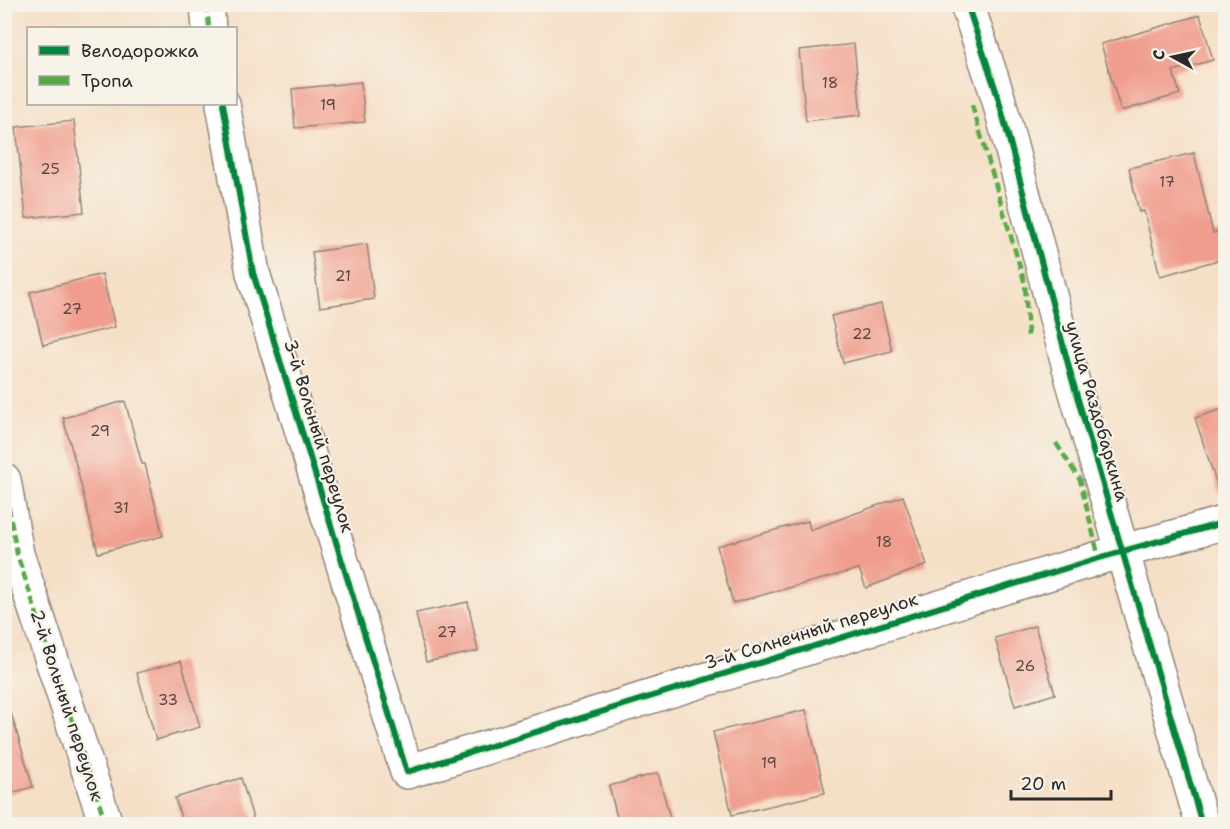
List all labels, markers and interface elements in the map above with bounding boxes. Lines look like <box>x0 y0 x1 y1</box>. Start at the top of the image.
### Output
legend <box>27 27 237 105</box>
north arrow <box>1143 27 1203 87</box>
text: Велодорожка <box>81 39 199 63</box>
text: С <box>1148 48 1170 61</box>
text: Тропа <box>81 69 133 93</box>
house number: 18 <box>822 73 838 93</box>
house number: 19 <box>320 95 336 115</box>
house number: 25 <box>40 159 60 179</box>
house number: 17 <box>1159 172 1175 192</box>
house number: 21 <box>335 266 351 286</box>
house number: 27 <box>62 299 82 319</box>
street label: улица Раздобаркина <box>1060 318 1134 504</box>
house number: 22 <box>852 324 872 344</box>
street label: 3-й Вольный переулок <box>278 337 360 536</box>
house number: 29 <box>90 421 110 441</box>
house number: 31 <box>113 498 129 518</box>
house number: 18 <box>876 532 892 552</box>
street label: 3-й Солнечный переулок <box>701 587 921 675</box>
street label: 2-й Вольный переулок <box>25 606 109 804</box>
house number: 27 <box>437 622 457 642</box>
house number: 26 <box>1015 656 1035 676</box>
house number: 33 <box>158 690 178 710</box>
house number: 19 <box>761 753 777 773</box>
scale bar <box>1011 763 1112 801</box>
text: 20 m <box>1020 772 1066 796</box>

